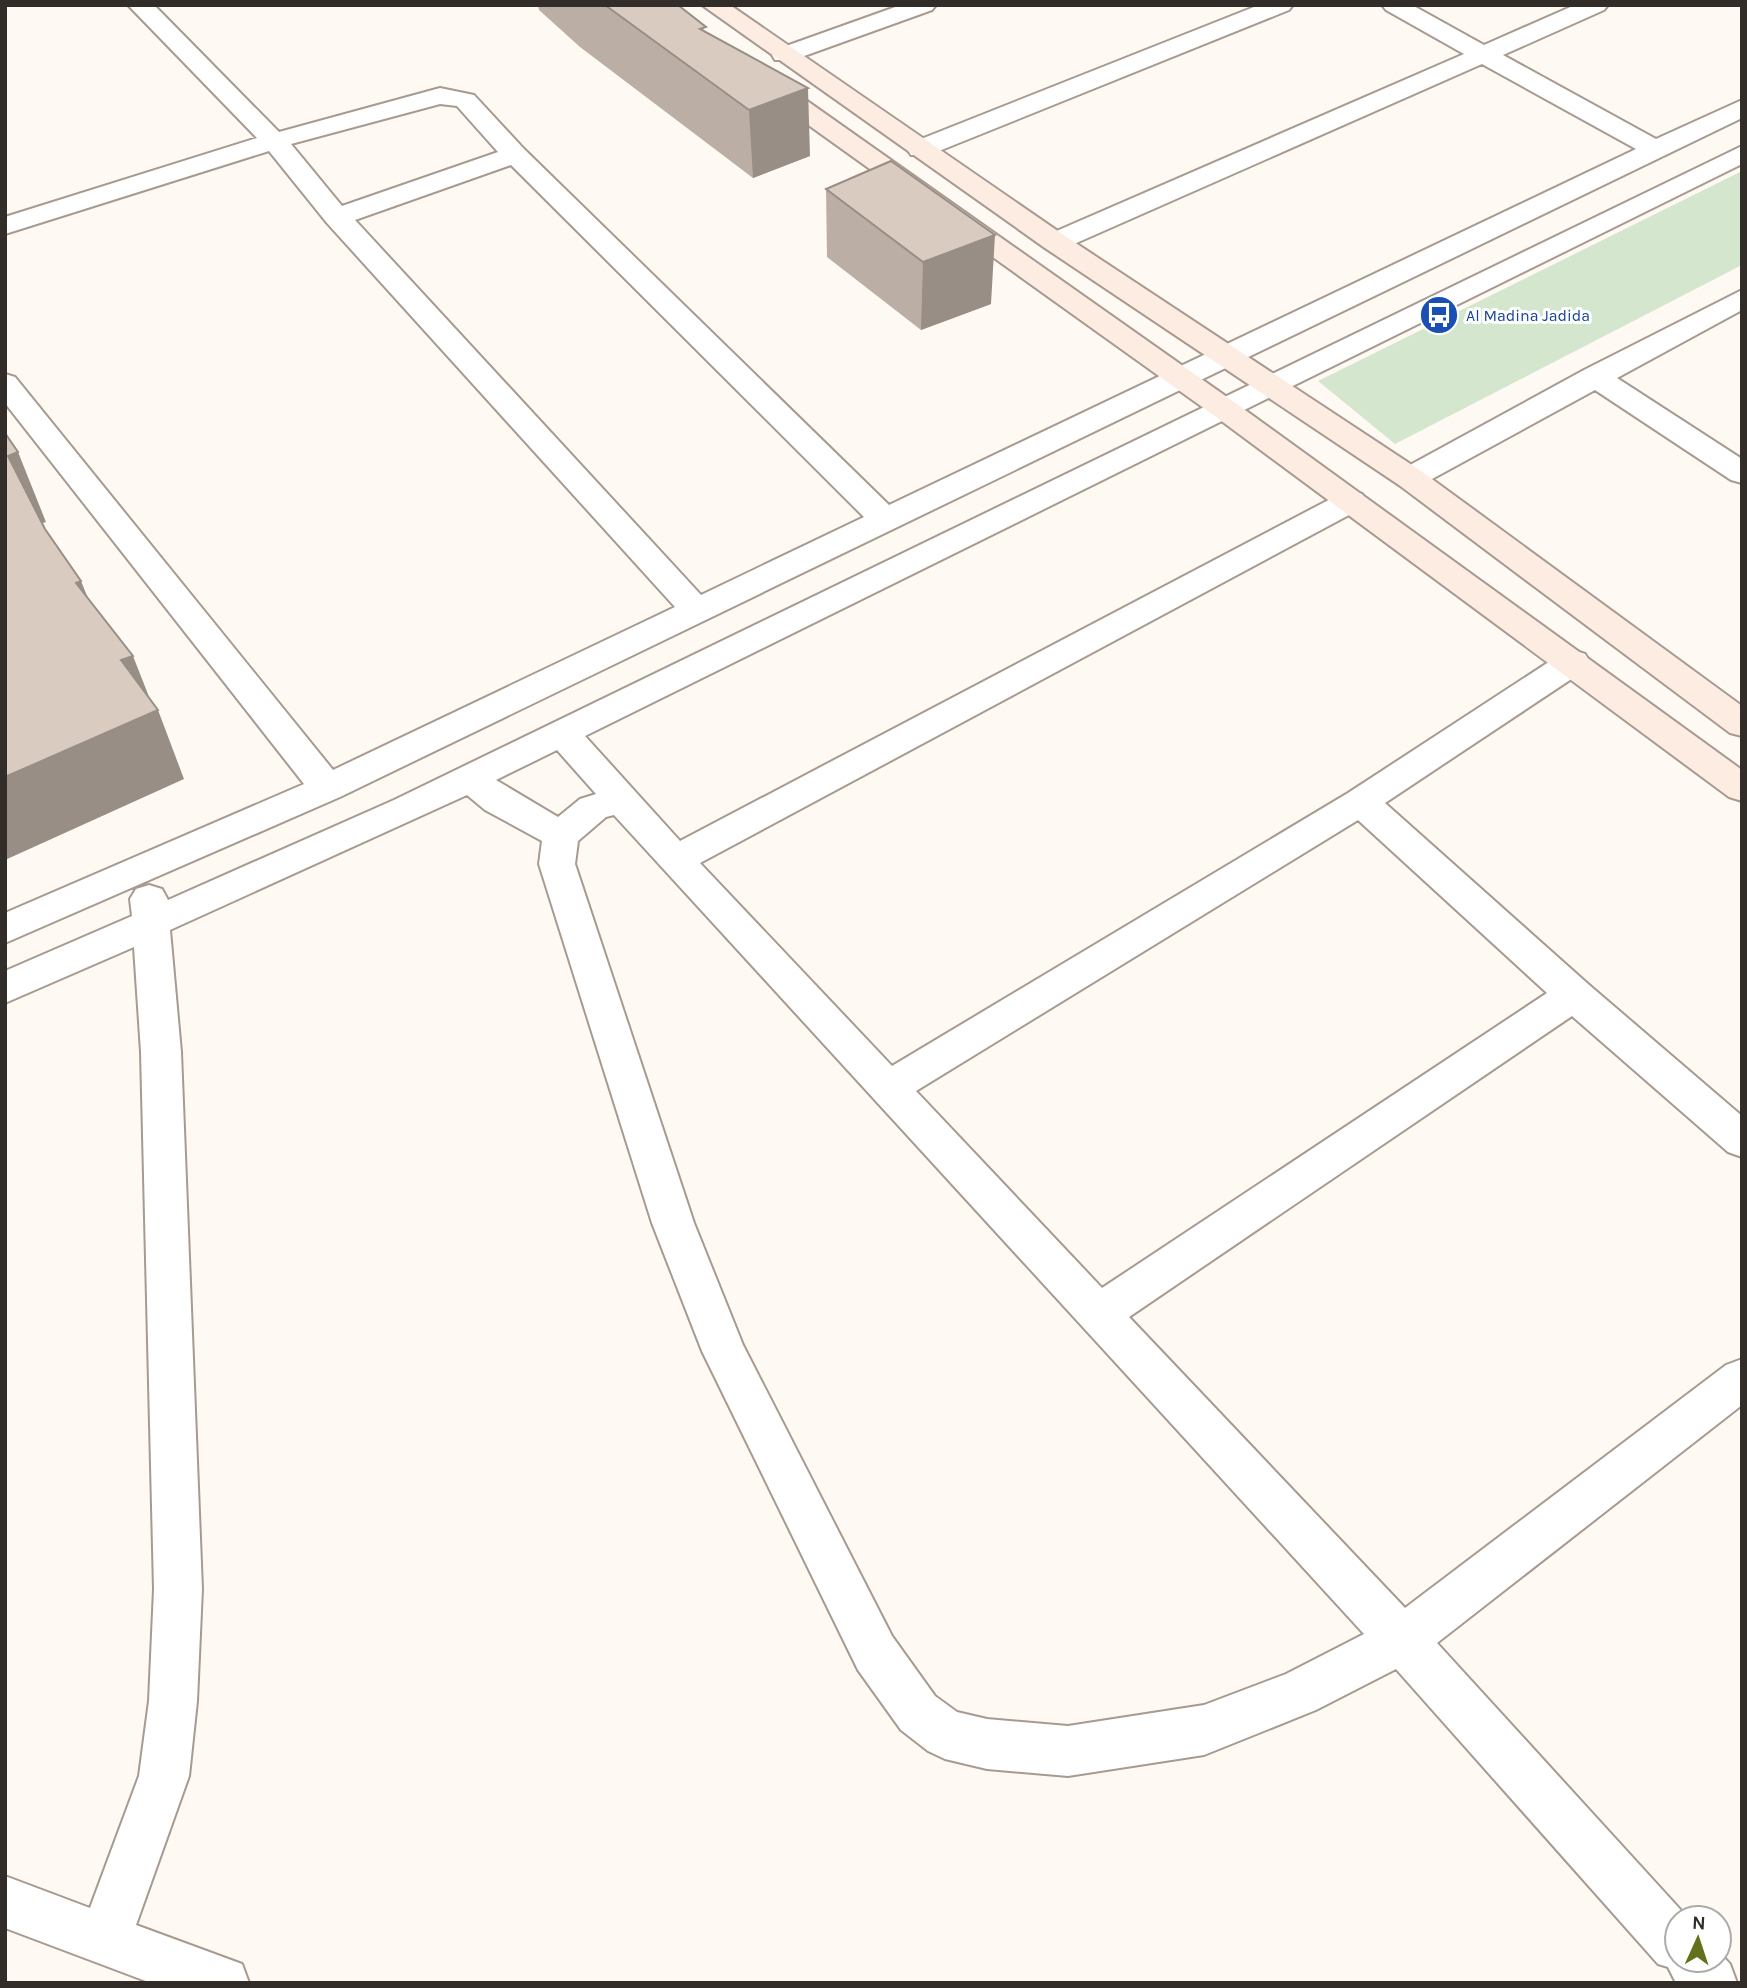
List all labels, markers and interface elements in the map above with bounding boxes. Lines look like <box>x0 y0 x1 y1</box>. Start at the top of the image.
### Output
bus stop icon: Al Madina Jadida <box>1418 294 1460 336</box>
place label: Al Madina Jadida <box>1466 306 1590 325</box>
north arrow <box>1663 1904 1733 1974</box>
text: N <box>1691 1912 1706 1934</box>

